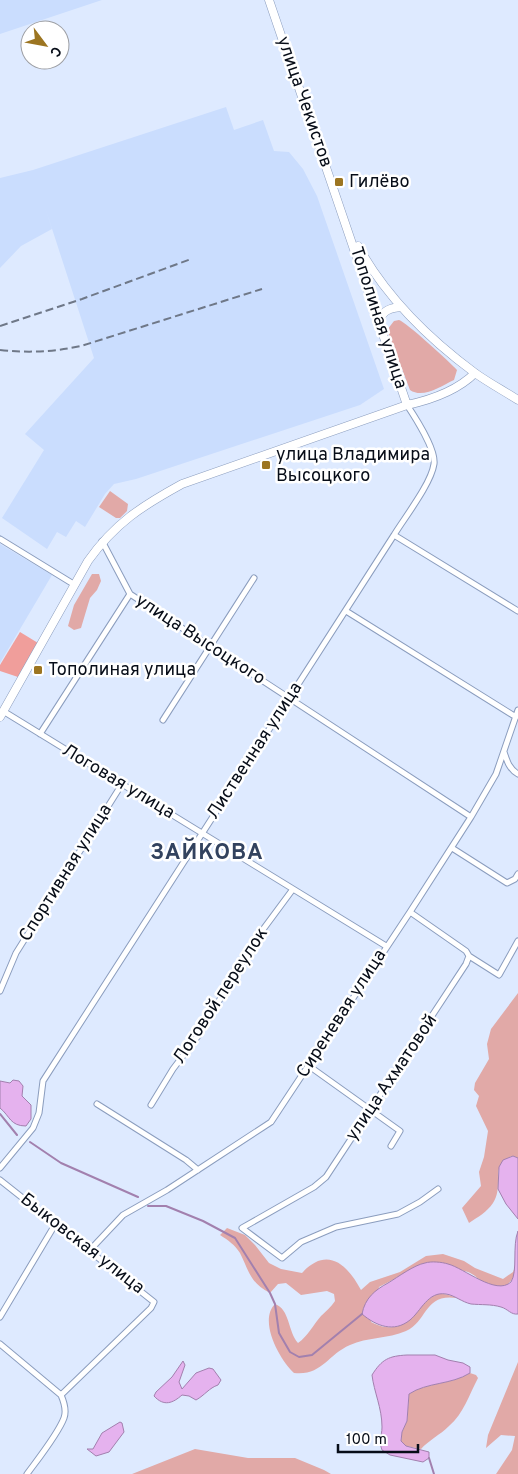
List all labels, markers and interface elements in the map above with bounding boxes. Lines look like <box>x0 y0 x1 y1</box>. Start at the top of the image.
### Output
north arrow <box>20 20 70 70</box>
street label: улица Чекистов <box>271 34 337 170</box>
text: С <box>45 43 64 59</box>
place label: Гилёво <box>349 171 410 194</box>
marker: Гилёво <box>333 176 345 188</box>
street label: Тополиная улица <box>344 244 412 392</box>
place label: улица Владимира Высоцкого <box>276 444 430 488</box>
marker: улица Владимира Высоцкого <box>260 459 272 471</box>
street label: улица Высоцкого <box>131 589 269 691</box>
place label: Тополиная улица <box>48 659 196 682</box>
marker: Тополиная улица <box>32 664 44 676</box>
street label: Лиственная улица <box>202 678 308 824</box>
street label: Логовая улица <box>57 739 179 825</box>
street label: Спортивная улица <box>14 800 118 946</box>
district label: ЗАЙКОВА <box>150 837 264 867</box>
street label: Логовой переулок <box>168 923 274 1069</box>
street label: Сиреневая улица <box>292 945 392 1083</box>
street label: улица Ахматовой <box>341 1010 443 1146</box>
street label: Быковская улица <box>15 1188 149 1300</box>
scale bar <box>338 1422 418 1454</box>
text: 100 m <box>346 1431 387 1450</box>

